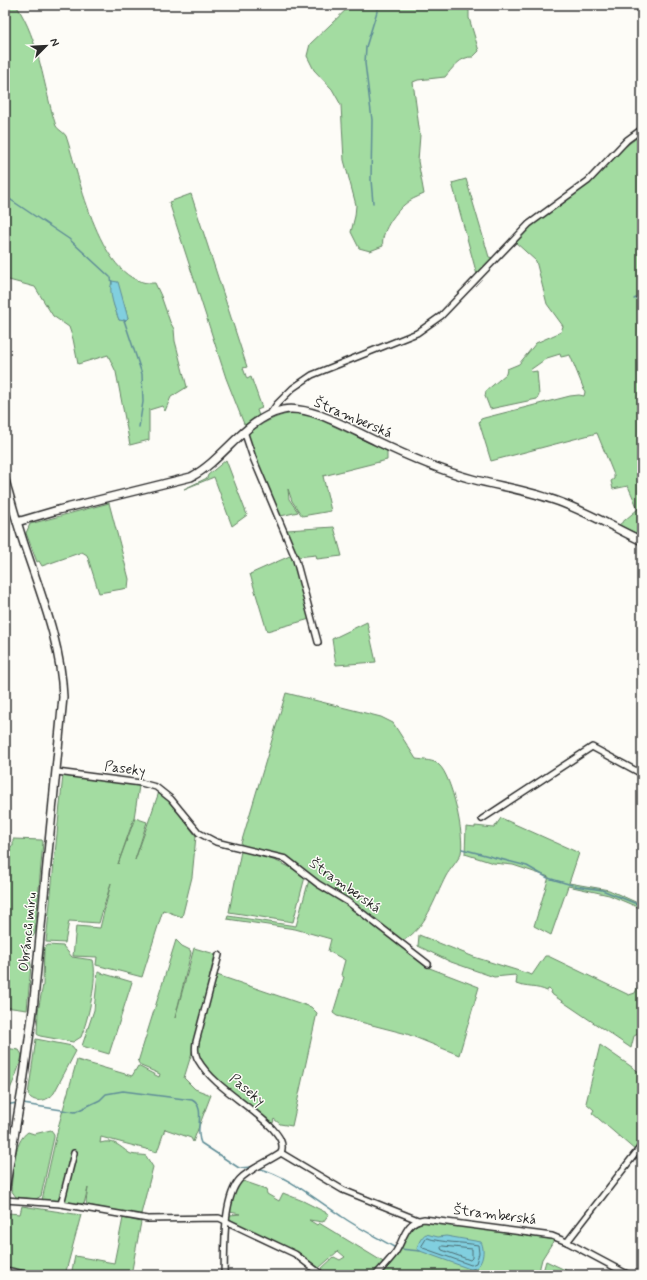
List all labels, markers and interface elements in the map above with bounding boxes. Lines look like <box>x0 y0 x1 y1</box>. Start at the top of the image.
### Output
north arrow <box>26 26 66 66</box>
text: N <box>46 36 62 49</box>
street label: Štramberská <box>311 393 395 443</box>
street label: Paseky <box>103 757 147 781</box>
street label: Štramberská <box>306 855 384 917</box>
street label: Obránců míru <box>15 891 41 973</box>
street label: Paseky <box>225 1070 269 1110</box>
street label: Štramberská <box>452 1201 538 1229</box>

